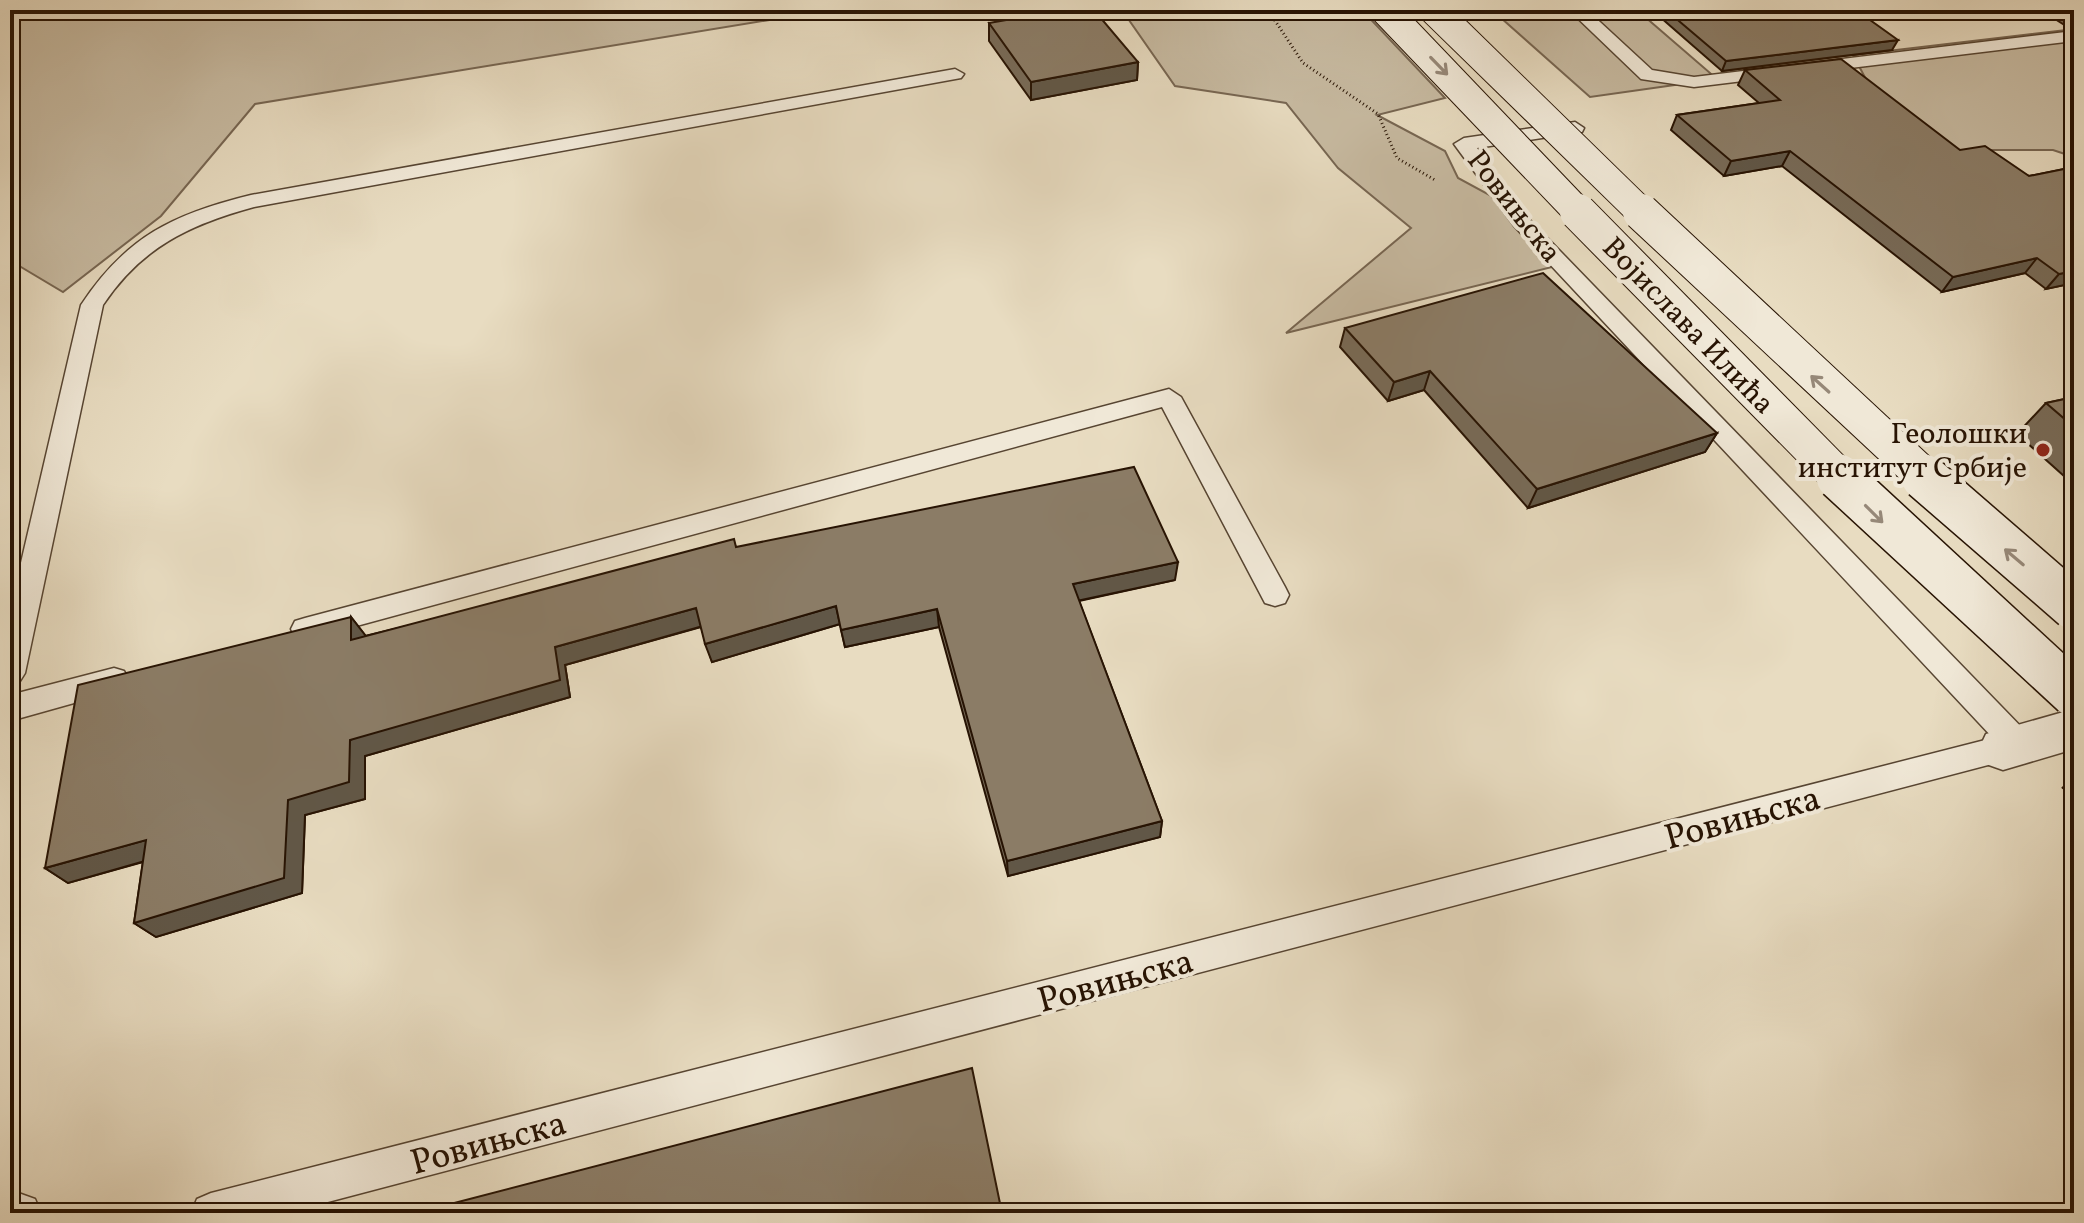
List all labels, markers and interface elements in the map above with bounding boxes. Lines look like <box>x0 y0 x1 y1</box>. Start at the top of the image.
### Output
one-way arrow <box>1430 56 1449 76</box>
street label: Ровињска <box>1456 142 1571 273</box>
street label: Војислава Илића <box>1592 228 1783 425</box>
one-way arrow <box>1810 376 1830 394</box>
place label: Геолошки институт Србије <box>1798 414 2027 490</box>
marker: Геолошки институт Србије <box>2034 441 2052 459</box>
one-way arrow <box>1864 504 1884 523</box>
one-way arrow <box>2004 548 2025 566</box>
street label: Ровињска <box>1659 775 1827 865</box>
street label: Ровињска <box>1032 938 1200 1028</box>
street label: Ровињска <box>405 1100 573 1190</box>

